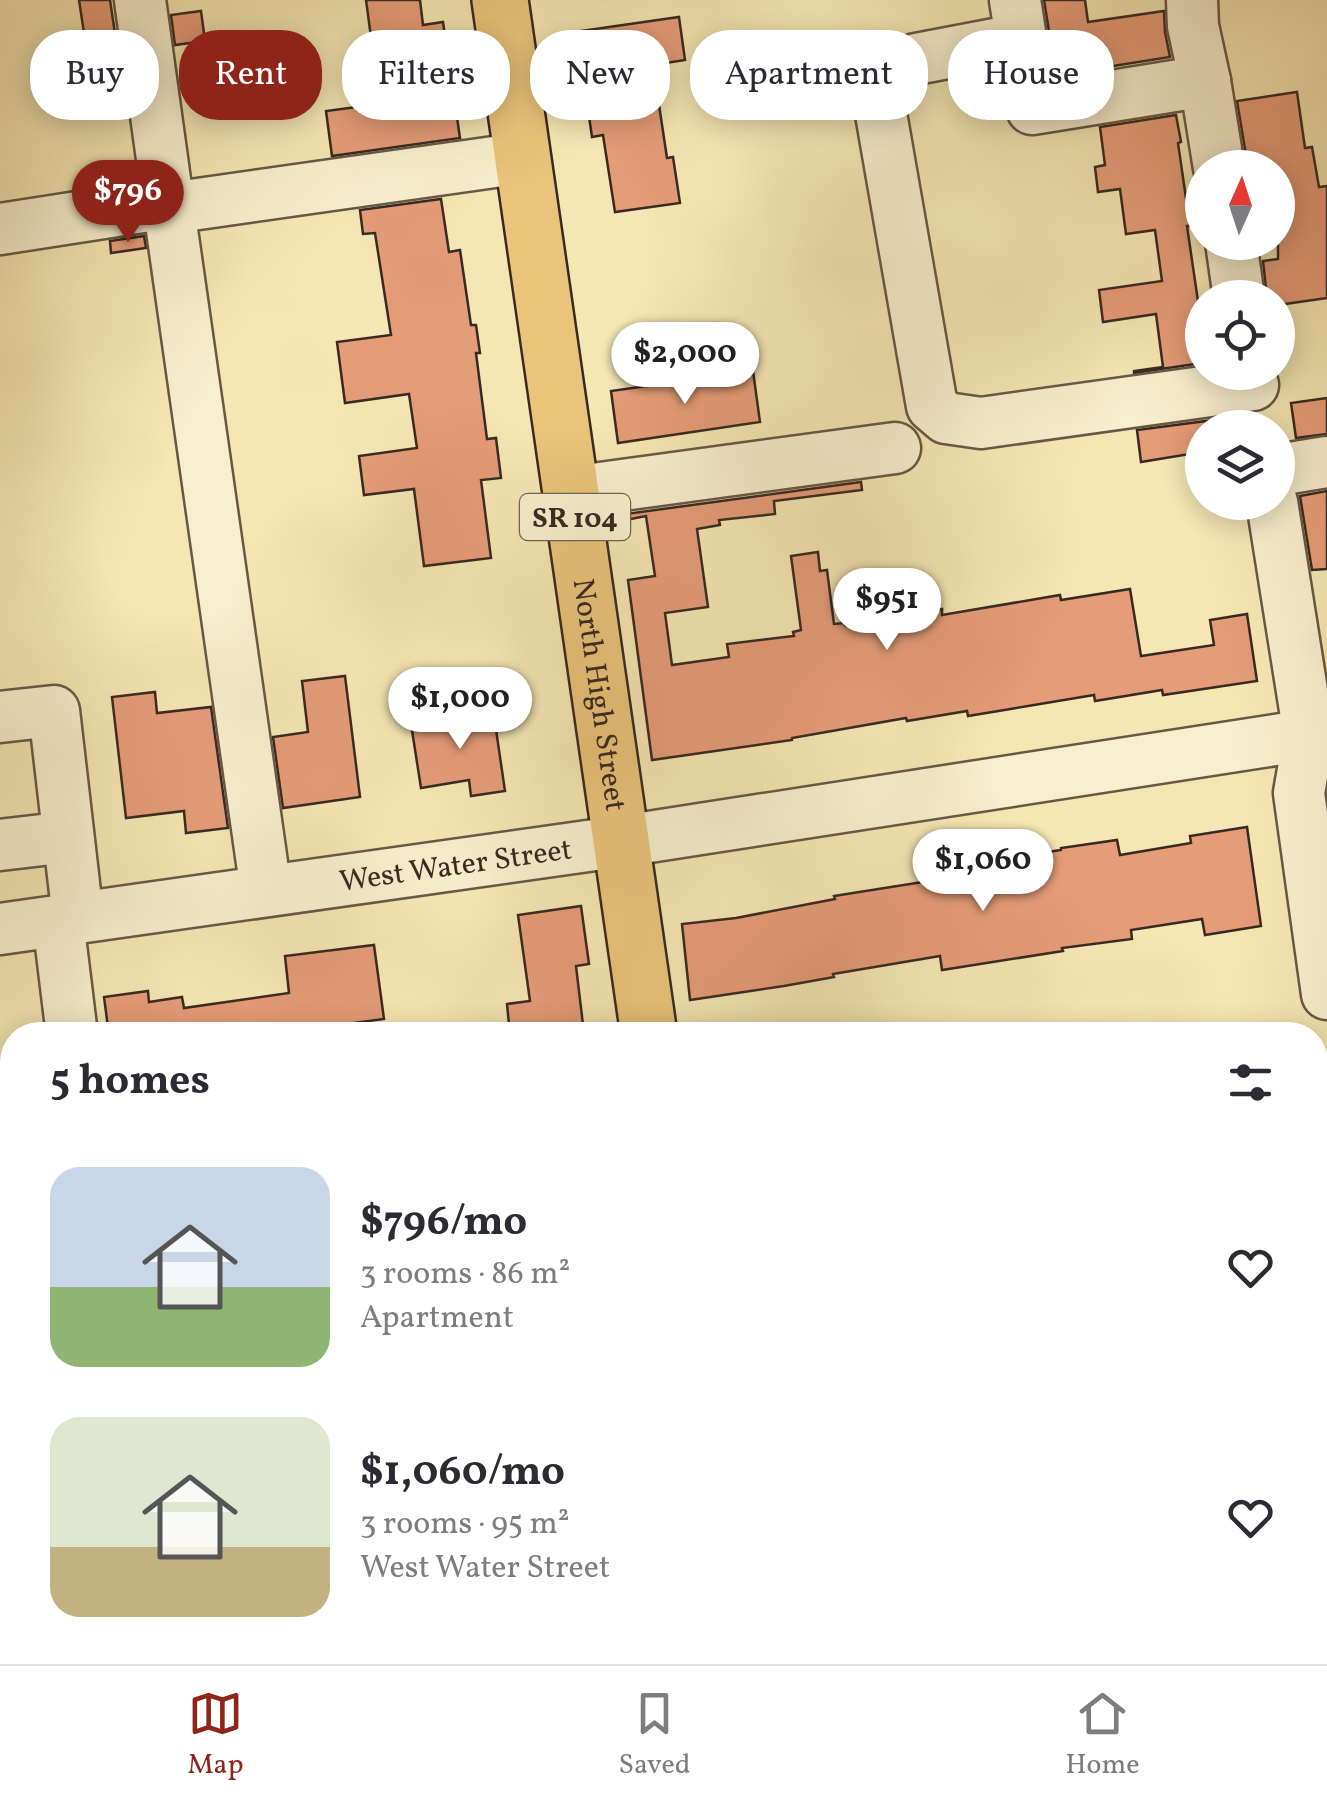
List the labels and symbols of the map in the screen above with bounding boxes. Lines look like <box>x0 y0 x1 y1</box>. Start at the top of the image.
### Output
north arrow <box>1185 150 1295 260</box>
pin: $796 <box>69 160 187 245</box>
pin: $2,000 <box>604 322 766 407</box>
road number: SR 104 <box>520 494 630 540</box>
pin: $951 <box>828 568 946 653</box>
street label: North High Street <box>561 576 636 814</box>
pin: $1,000 <box>379 667 541 752</box>
street label: West Water Street <box>337 829 575 904</box>
pin: $1,060 <box>902 829 1064 914</box>

